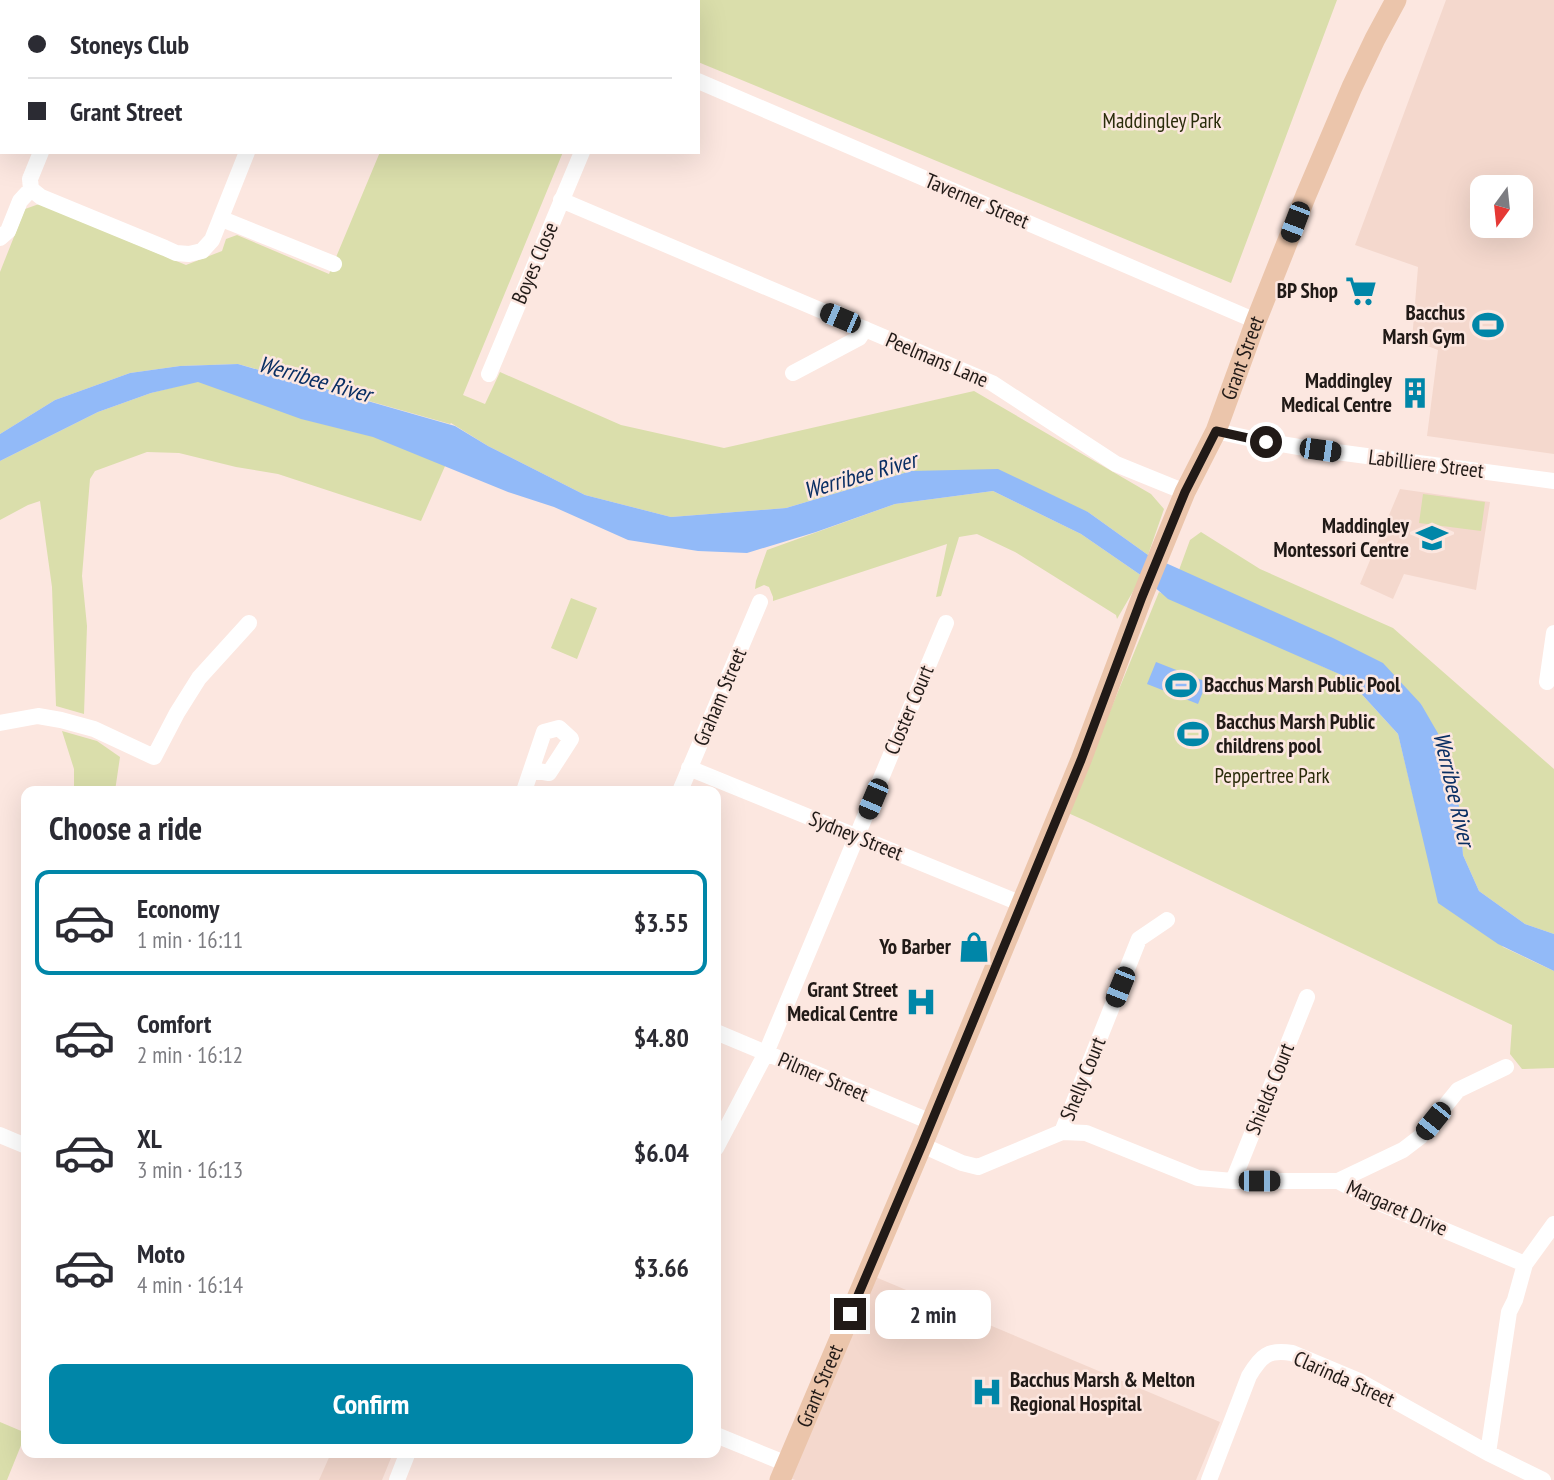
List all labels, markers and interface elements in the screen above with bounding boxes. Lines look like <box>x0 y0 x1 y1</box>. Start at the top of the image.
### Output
text: Stoneys Club <box>70 28 189 61</box>
text: Grant Street <box>70 95 182 128</box>
park label: Maddingley Park <box>1103 107 1221 134</box>
street label: Taverner Street <box>921 167 1033 235</box>
north arrow <box>1470 175 1533 238</box>
map controls <box>1470 175 1533 238</box>
car <box>1278 199 1313 245</box>
street label: Boyes Close <box>505 218 564 308</box>
supermarket icon: BP Shop <box>1344 274 1378 308</box>
place label: BP Shop <box>1277 277 1338 304</box>
place label: Bacchus Marsh Gym <box>1383 299 1465 350</box>
car <box>817 300 864 336</box>
sports icon: Bacchus Marsh Gym <box>1471 308 1505 342</box>
street label: Grant Street <box>1214 312 1270 404</box>
street label: Peelmans Lane <box>882 326 992 393</box>
water label: Werribee River <box>255 349 379 409</box>
place label: Maddingley Medical Centre <box>1281 367 1393 418</box>
building icon: Maddingley Medical Centre <box>1398 376 1432 410</box>
route start <box>1250 426 1282 458</box>
car <box>1298 437 1343 463</box>
street label: Labilliere Street <box>1367 443 1485 484</box>
water label: Werribee River <box>800 444 923 504</box>
place label: Maddingley Montessori Centre <box>1274 512 1410 563</box>
school or university icon: Maddingley Montessori Centre <box>1415 521 1449 555</box>
street label: Graham Street <box>687 644 752 750</box>
street label: Closter Court <box>878 661 939 759</box>
sports icon: Bacchus Marsh Public Pool <box>1164 668 1198 702</box>
place label: Bacchus Marsh Public Pool <box>1204 671 1401 698</box>
place label: Bacchus Marsh Public childrens pool <box>1216 708 1376 759</box>
sports icon: Bacchus Marsh Public childrens pool <box>1176 717 1210 751</box>
water label: Werribee River <box>1427 729 1483 852</box>
park label: Peppertree Park <box>1214 762 1330 789</box>
car <box>856 776 891 822</box>
street label: Sydney Street <box>805 805 907 867</box>
text: Choose a ride <box>49 807 202 849</box>
icon: car <box>53 891 116 954</box>
text: Economy <box>137 892 219 925</box>
text: $3.55 <box>634 906 689 939</box>
text: 1 min · 16:11 <box>137 925 243 954</box>
shop icon: Yo Barber <box>957 930 991 964</box>
place label: Yo Barber <box>878 933 952 960</box>
car <box>1103 964 1138 1010</box>
place label: Grant Street Medical Centre <box>787 976 898 1027</box>
hospital icon: Grant Street Medical Centre <box>904 985 938 1019</box>
icon: car <box>53 1006 116 1069</box>
text: Comfort <box>137 1007 211 1040</box>
text: $4.80 <box>634 1021 689 1054</box>
street label: Shelly Court <box>1054 1033 1112 1125</box>
street label: Shields Court <box>1239 1039 1300 1138</box>
text: 2 min · 16:12 <box>137 1040 243 1069</box>
street label: Pilmer Street <box>774 1046 872 1108</box>
car <box>1412 1098 1455 1144</box>
icon: car <box>53 1121 116 1184</box>
text: XL <box>137 1122 162 1155</box>
text: $6.04 <box>634 1136 689 1169</box>
text: 3 min · 16:13 <box>137 1155 243 1184</box>
car <box>1239 1171 1281 1192</box>
street label: Margaret Drive <box>1342 1173 1452 1242</box>
icon: car <box>53 1236 116 1299</box>
text: Moto <box>137 1237 185 1270</box>
text: $3.66 <box>634 1251 689 1284</box>
text: 4 min · 16:14 <box>137 1270 243 1299</box>
callout: 2 min <box>874 1290 990 1338</box>
route end <box>834 1298 866 1330</box>
text: 2 min <box>910 1300 956 1329</box>
street label: Grant Street <box>790 1340 849 1431</box>
street label: Clarinda Street <box>1289 1344 1399 1413</box>
button: Confirm <box>49 1364 693 1444</box>
place label: Bacchus Marsh & Melton Regional Hospital <box>1010 1366 1195 1417</box>
hospital icon: Bacchus Marsh & Melton Regional Hospital <box>970 1375 1004 1409</box>

